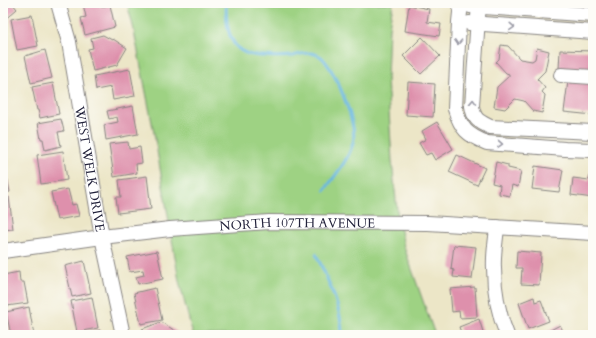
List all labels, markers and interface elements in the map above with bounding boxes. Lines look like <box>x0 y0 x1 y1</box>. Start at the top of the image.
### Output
one-way arrow <box>509 22 515 31</box>
one-way arrow <box>453 39 462 45</box>
one-way arrow <box>469 99 477 105</box>
street label: WEST WELK DRIVE <box>70 104 109 233</box>
one-way arrow <box>497 139 503 148</box>
street label: NORTH 107TH AVENUE <box>219 214 375 235</box>

